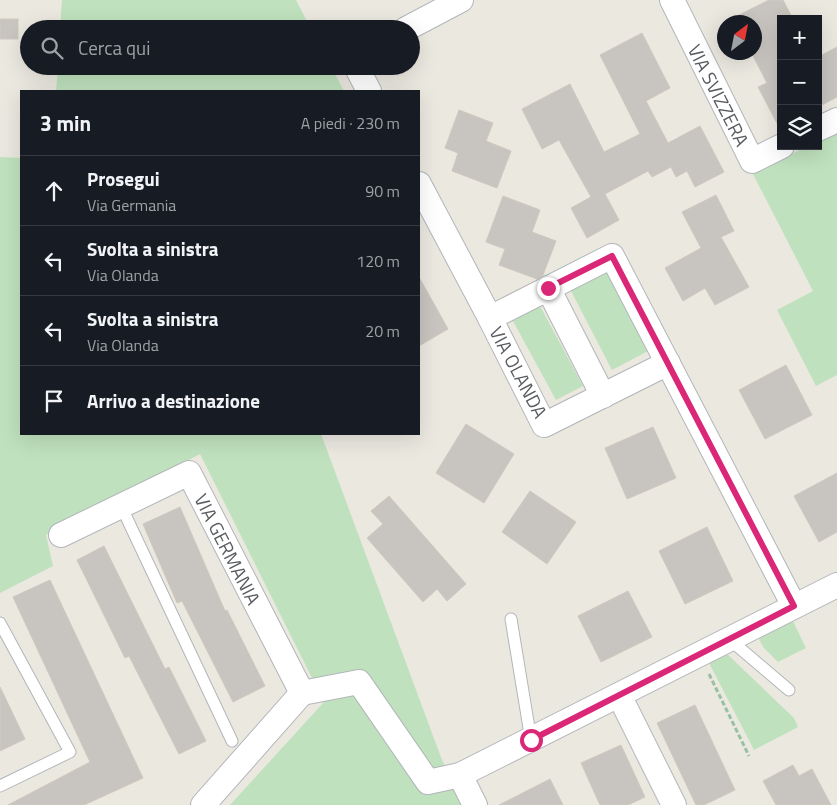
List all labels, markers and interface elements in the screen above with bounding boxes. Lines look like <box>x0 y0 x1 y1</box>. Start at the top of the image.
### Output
north arrow <box>717 15 762 60</box>
map controls <box>777 15 822 150</box>
button: + <box>777 15 822 60</box>
search box <box>20 20 420 75</box>
text: Cerca qui <box>78 33 150 62</box>
icon: search <box>38 34 66 62</box>
street label: VIA SVIZZERA <box>681 39 757 151</box>
button: − <box>777 60 822 105</box>
button: layers <box>777 105 822 150</box>
text: 3 min <box>40 107 91 139</box>
text: A piedi · 230 m <box>301 111 400 135</box>
text: Prosegui <box>87 164 160 193</box>
icon: ahead <box>40 177 68 205</box>
text: 90 m <box>365 179 400 203</box>
text: Via Germania <box>87 193 176 217</box>
text: Svolta a sinistra <box>87 234 218 263</box>
icon: left <box>40 247 68 275</box>
text: 120 m <box>356 249 400 273</box>
text: Via Olanda <box>87 263 159 287</box>
route end <box>537 277 560 300</box>
text: Svolta a sinistra <box>87 304 218 333</box>
icon: left <box>40 317 68 345</box>
text: 20 m <box>365 319 400 343</box>
street label: VIA OLANDA <box>483 321 555 423</box>
text: Via Olanda <box>87 333 159 357</box>
text: Arrivo a destinazione <box>87 386 260 415</box>
icon: arrive <box>40 387 68 415</box>
street label: VIA GERMANIA <box>188 488 268 610</box>
route start <box>520 729 543 752</box>

